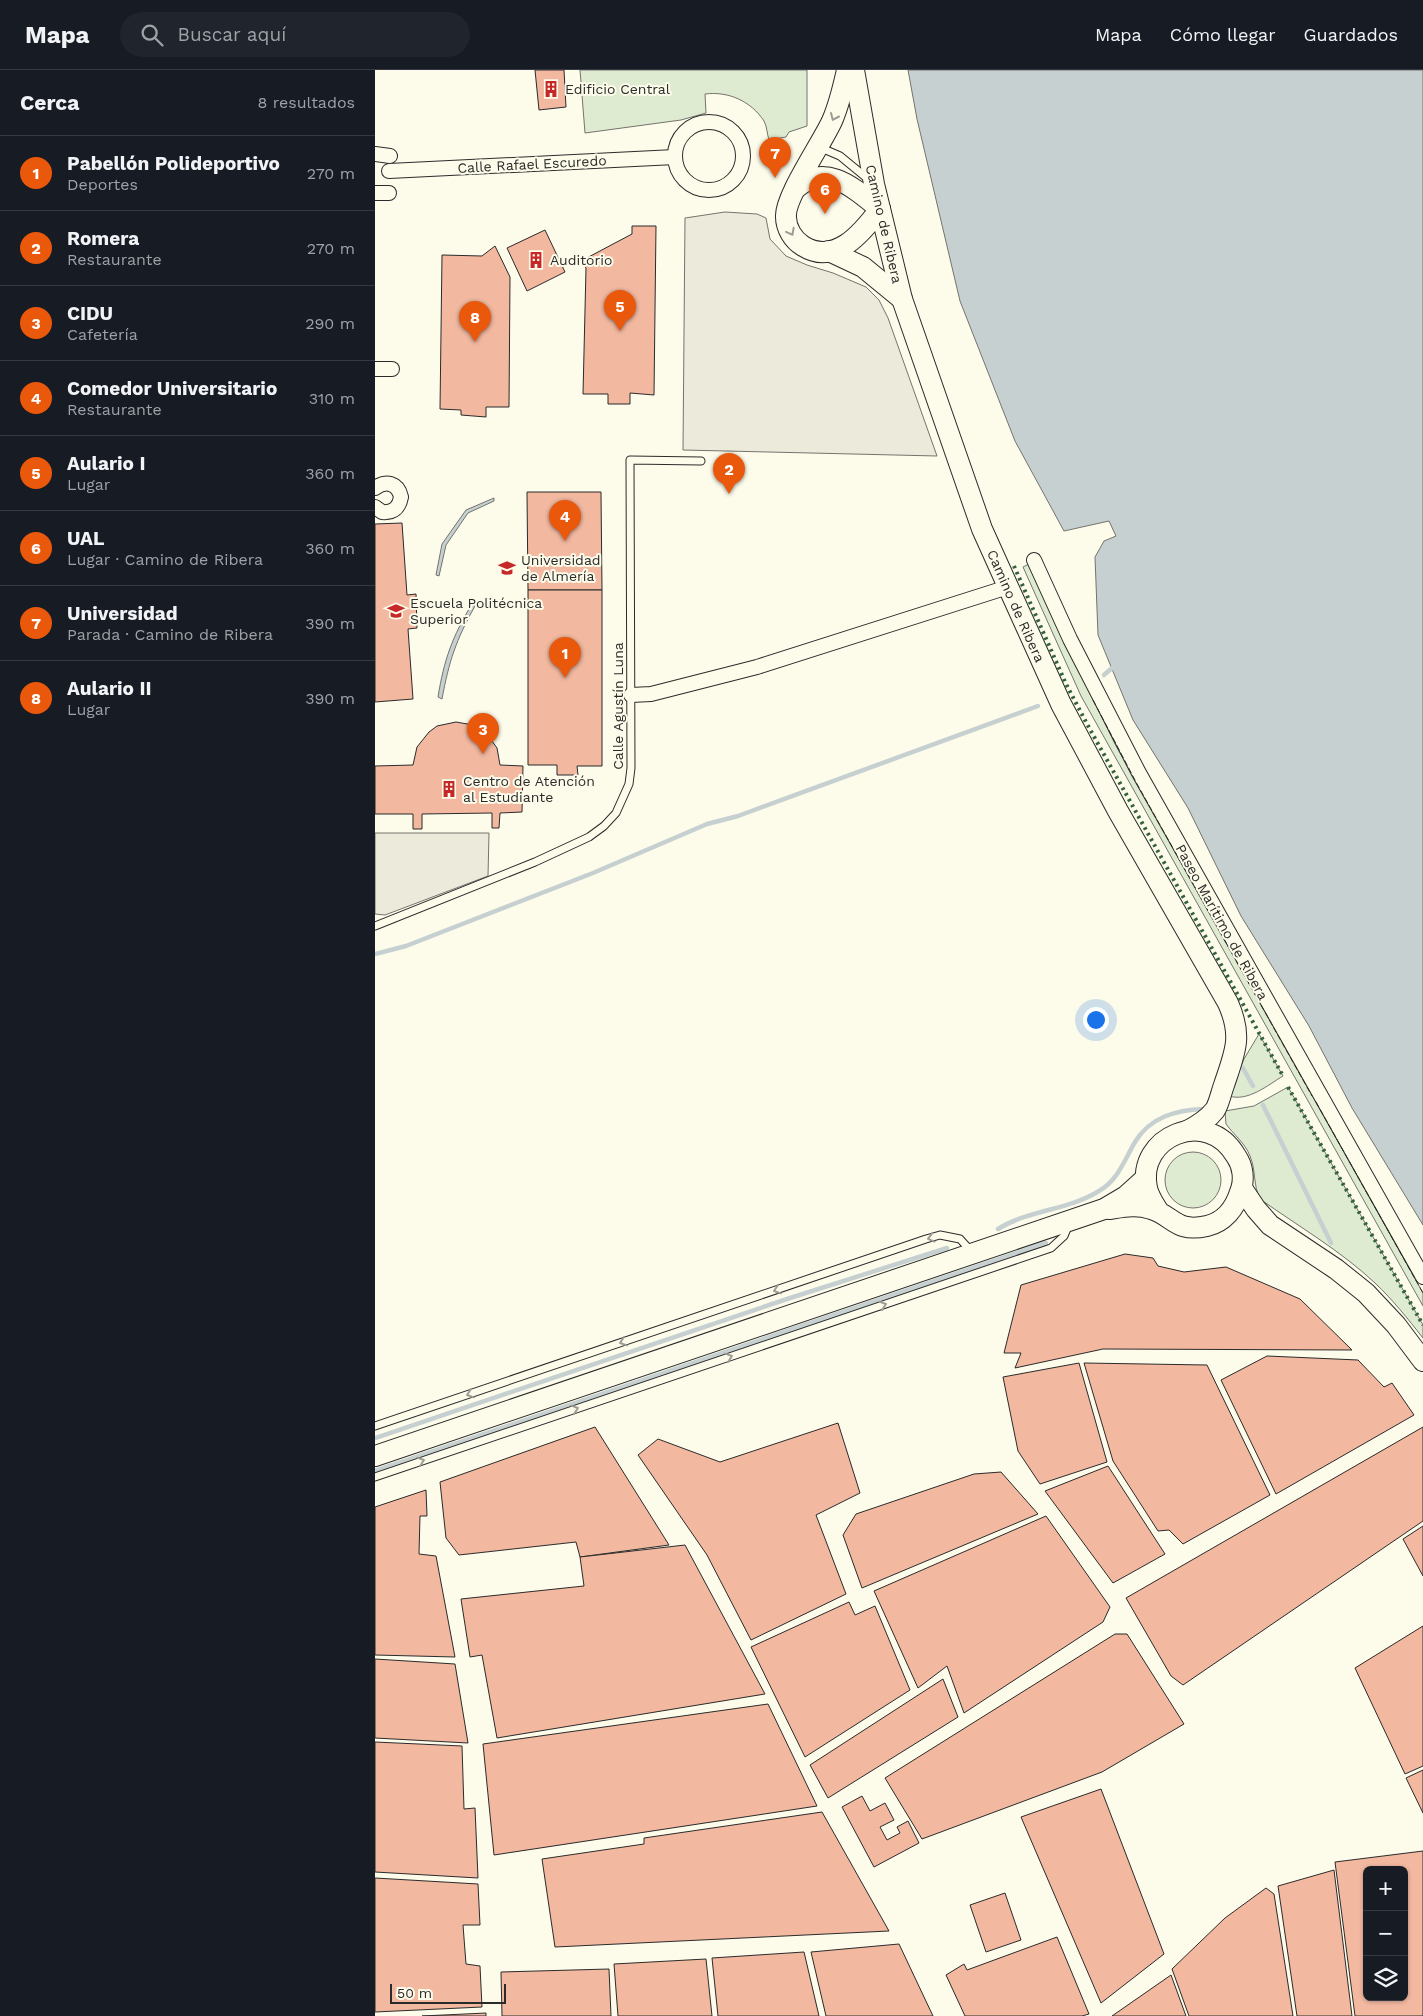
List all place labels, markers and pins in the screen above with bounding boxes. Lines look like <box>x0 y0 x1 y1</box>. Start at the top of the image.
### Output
building icon: Edificio Central <box>541 79 561 99</box>
place label: Edificio Central <box>565 81 671 97</box>
pin: 7 <box>759 137 791 178</box>
pin: 6 <box>809 173 841 214</box>
building icon: Auditorio <box>526 250 546 270</box>
place label: Auditorio <box>550 252 612 268</box>
pin: 5 <box>604 290 636 331</box>
pin: 8 <box>459 301 491 342</box>
pin: 2 <box>713 453 745 494</box>
pin: 4 <box>549 500 581 541</box>
place label: Universidad de Almería <box>521 552 601 584</box>
school or university icon: Universidad de Almería <box>497 558 517 578</box>
place label: Escuela Politécnica Superior <box>410 595 542 627</box>
school or university icon: Escuela Politécnica Superior <box>386 601 406 621</box>
pin: 1 <box>549 637 581 678</box>
pin: 3 <box>467 713 499 754</box>
place label: Centro de Atención al Estudiante <box>463 773 595 805</box>
building icon: Centro de Atención al Estudiante <box>439 779 459 799</box>

